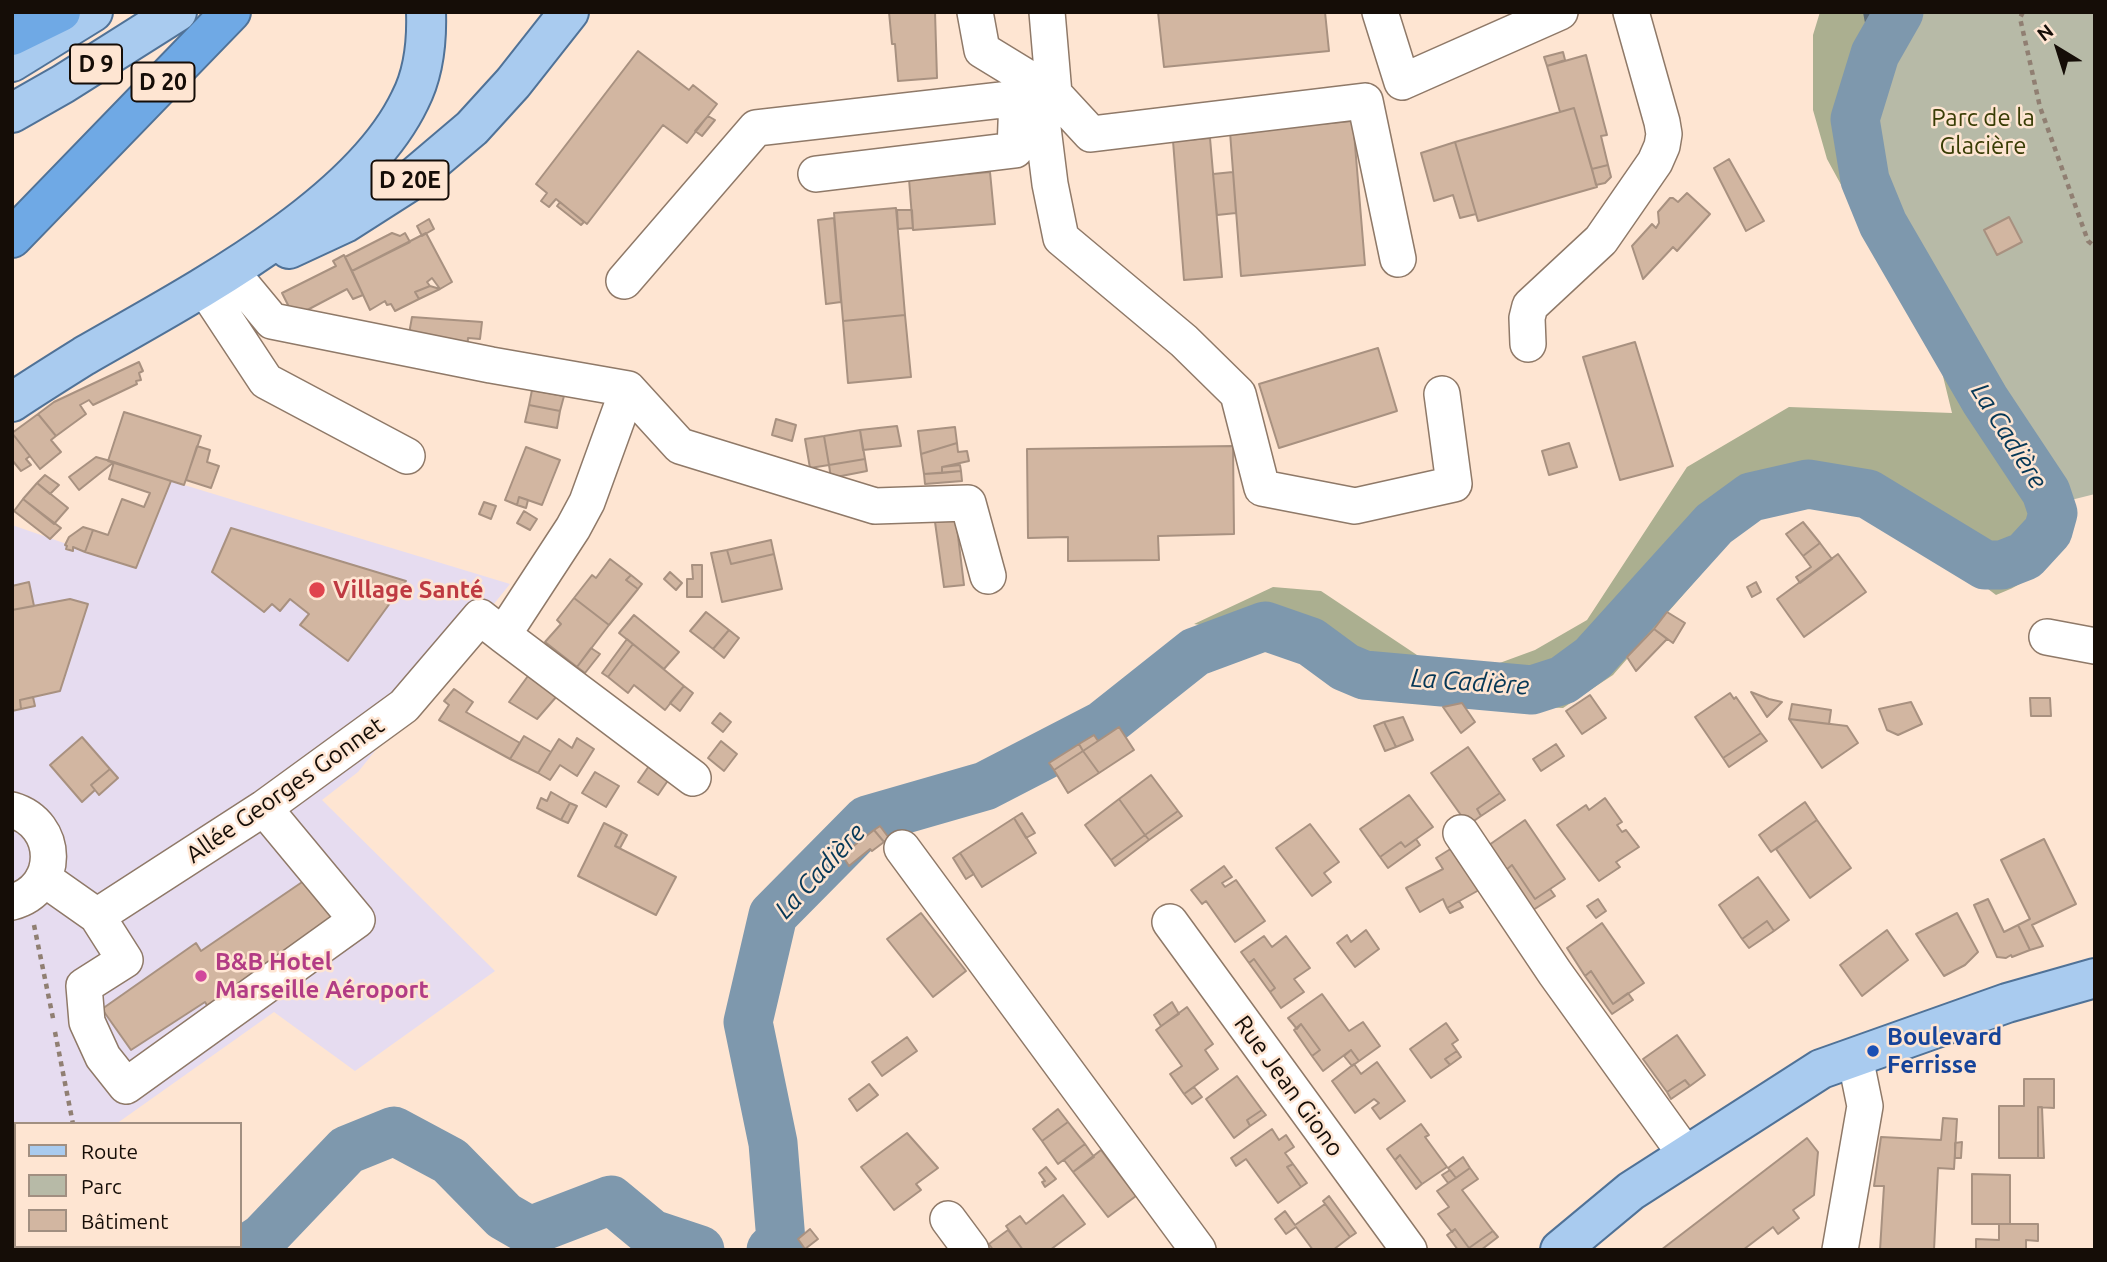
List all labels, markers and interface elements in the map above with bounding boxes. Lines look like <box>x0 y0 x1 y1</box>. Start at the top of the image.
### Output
north arrow <box>2023 14 2093 84</box>
text: N <box>2033 19 2057 45</box>
road number: D 9 <box>70 44 122 83</box>
road number: D 20 <box>132 62 194 102</box>
park label: Parc de la Glacière <box>1931 104 2035 160</box>
road number: D 20E <box>372 160 448 200</box>
water label: La Cadière <box>1964 377 2054 495</box>
place label: Village Santé <box>333 576 483 604</box>
marker: Village Santé <box>307 580 327 600</box>
water label: La Cadière <box>1410 662 1530 702</box>
street label: Allée Georges Gonnet <box>180 711 390 869</box>
water label: La Cadière <box>768 817 872 925</box>
place label: B&B Hotel Marseille Aéroport <box>215 948 429 1004</box>
marker: B&B Hotel Marseille Aéroport <box>193 968 209 984</box>
street label: Rue Jean Giono <box>1228 1010 1350 1162</box>
place label: Boulevard Ferrisse <box>1887 1023 2002 1079</box>
marker: Boulevard Ferrisse <box>1865 1043 1881 1059</box>
legend <box>14 1122 242 1248</box>
text: Route <box>81 1139 138 1163</box>
text: Parc <box>81 1174 122 1198</box>
text: Bâtiment <box>81 1209 168 1233</box>

